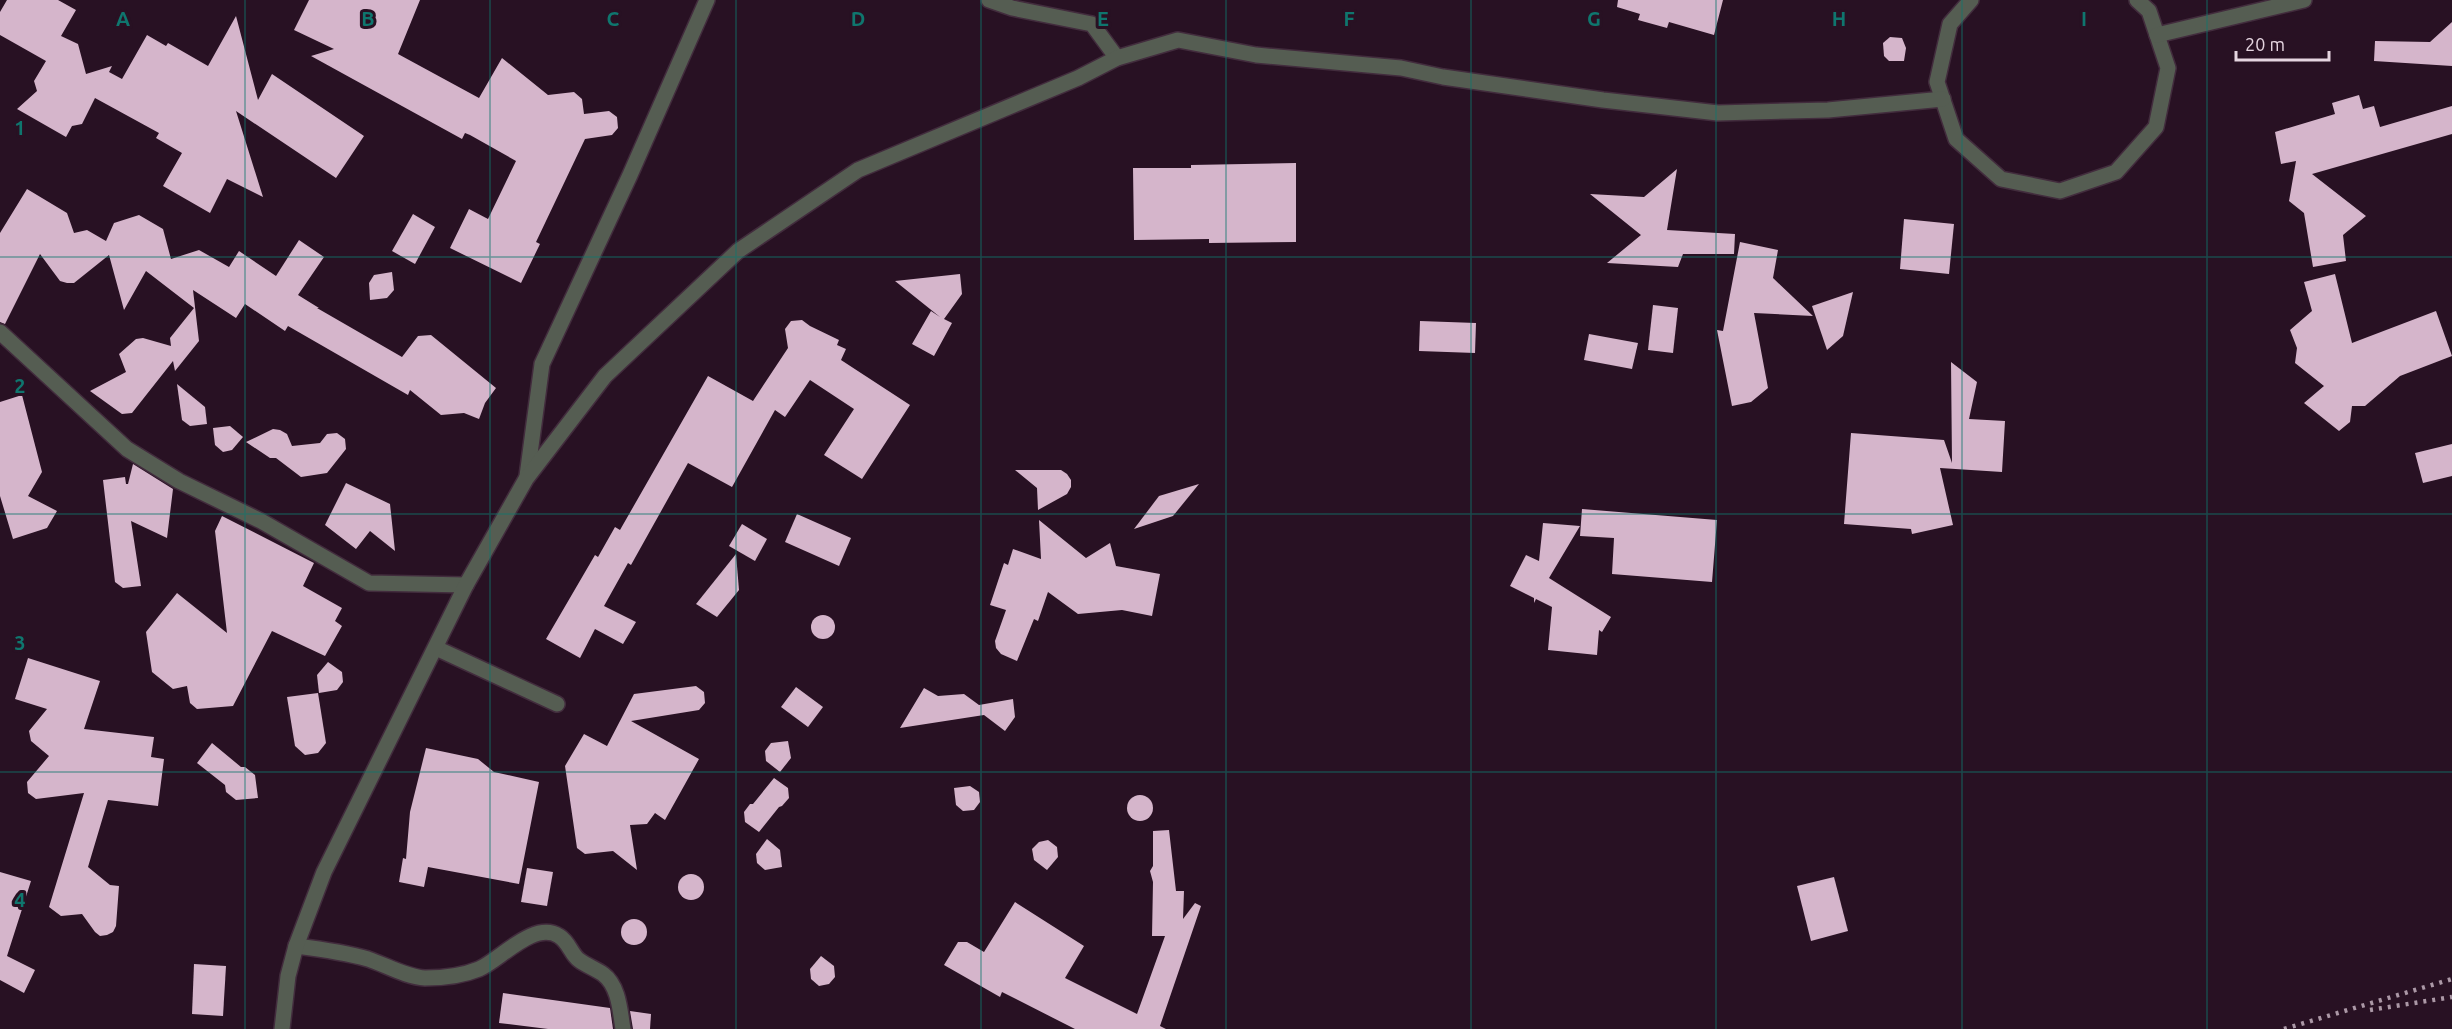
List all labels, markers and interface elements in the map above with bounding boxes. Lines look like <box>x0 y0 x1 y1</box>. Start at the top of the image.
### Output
text: A <box>116 7 130 30</box>
text: B <box>361 7 375 30</box>
text: C <box>607 7 620 30</box>
text: D <box>851 7 865 30</box>
text: E <box>1097 7 1109 30</box>
text: F <box>1343 7 1355 30</box>
text: G <box>1587 7 1601 30</box>
text: H <box>1832 7 1846 30</box>
text: I <box>2081 7 2087 30</box>
scale bar <box>2236 24 2329 62</box>
text: 20 m <box>2245 34 2285 54</box>
text: 1 <box>14 116 26 139</box>
text: 2 <box>14 374 26 397</box>
text: 3 <box>14 631 26 654</box>
text: 4 <box>14 888 26 911</box>

